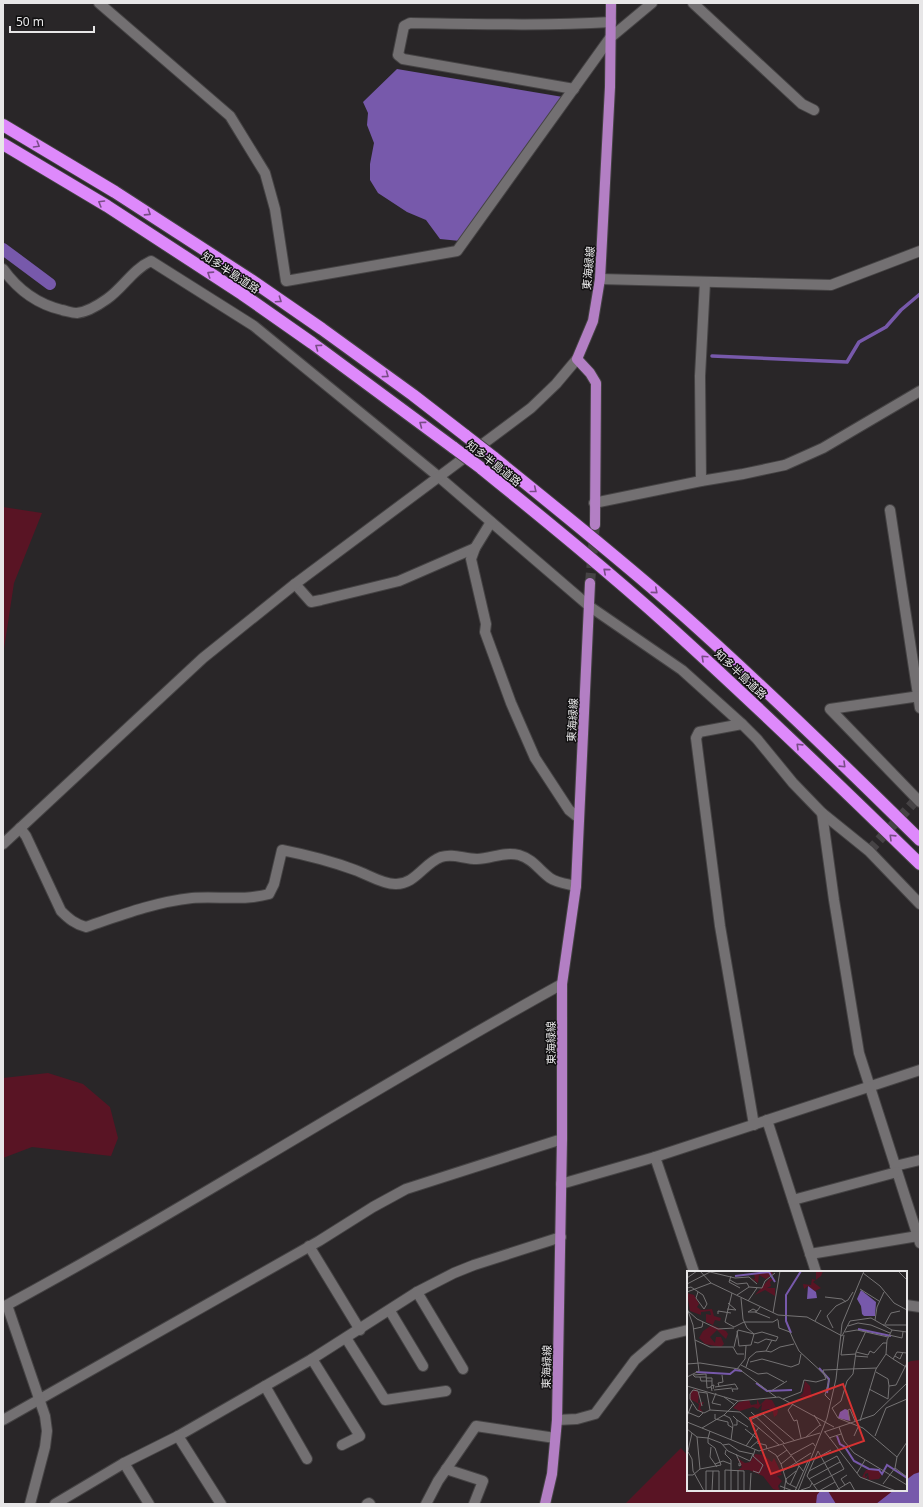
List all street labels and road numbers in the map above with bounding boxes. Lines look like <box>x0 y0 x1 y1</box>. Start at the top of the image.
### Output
street label: 東海緑線 <box>579 245 597 291</box>
street label: 知多半島道路 <box>199 248 263 296</box>
street label: 知多半島道路 <box>463 437 525 489</box>
street label: 知多半島道路 <box>712 646 770 702</box>
street label: 東海緑線 <box>563 698 581 742</box>
street label: 東海緑線 <box>543 1021 558 1065</box>
street label: 東海緑線 <box>538 1345 554 1389</box>

